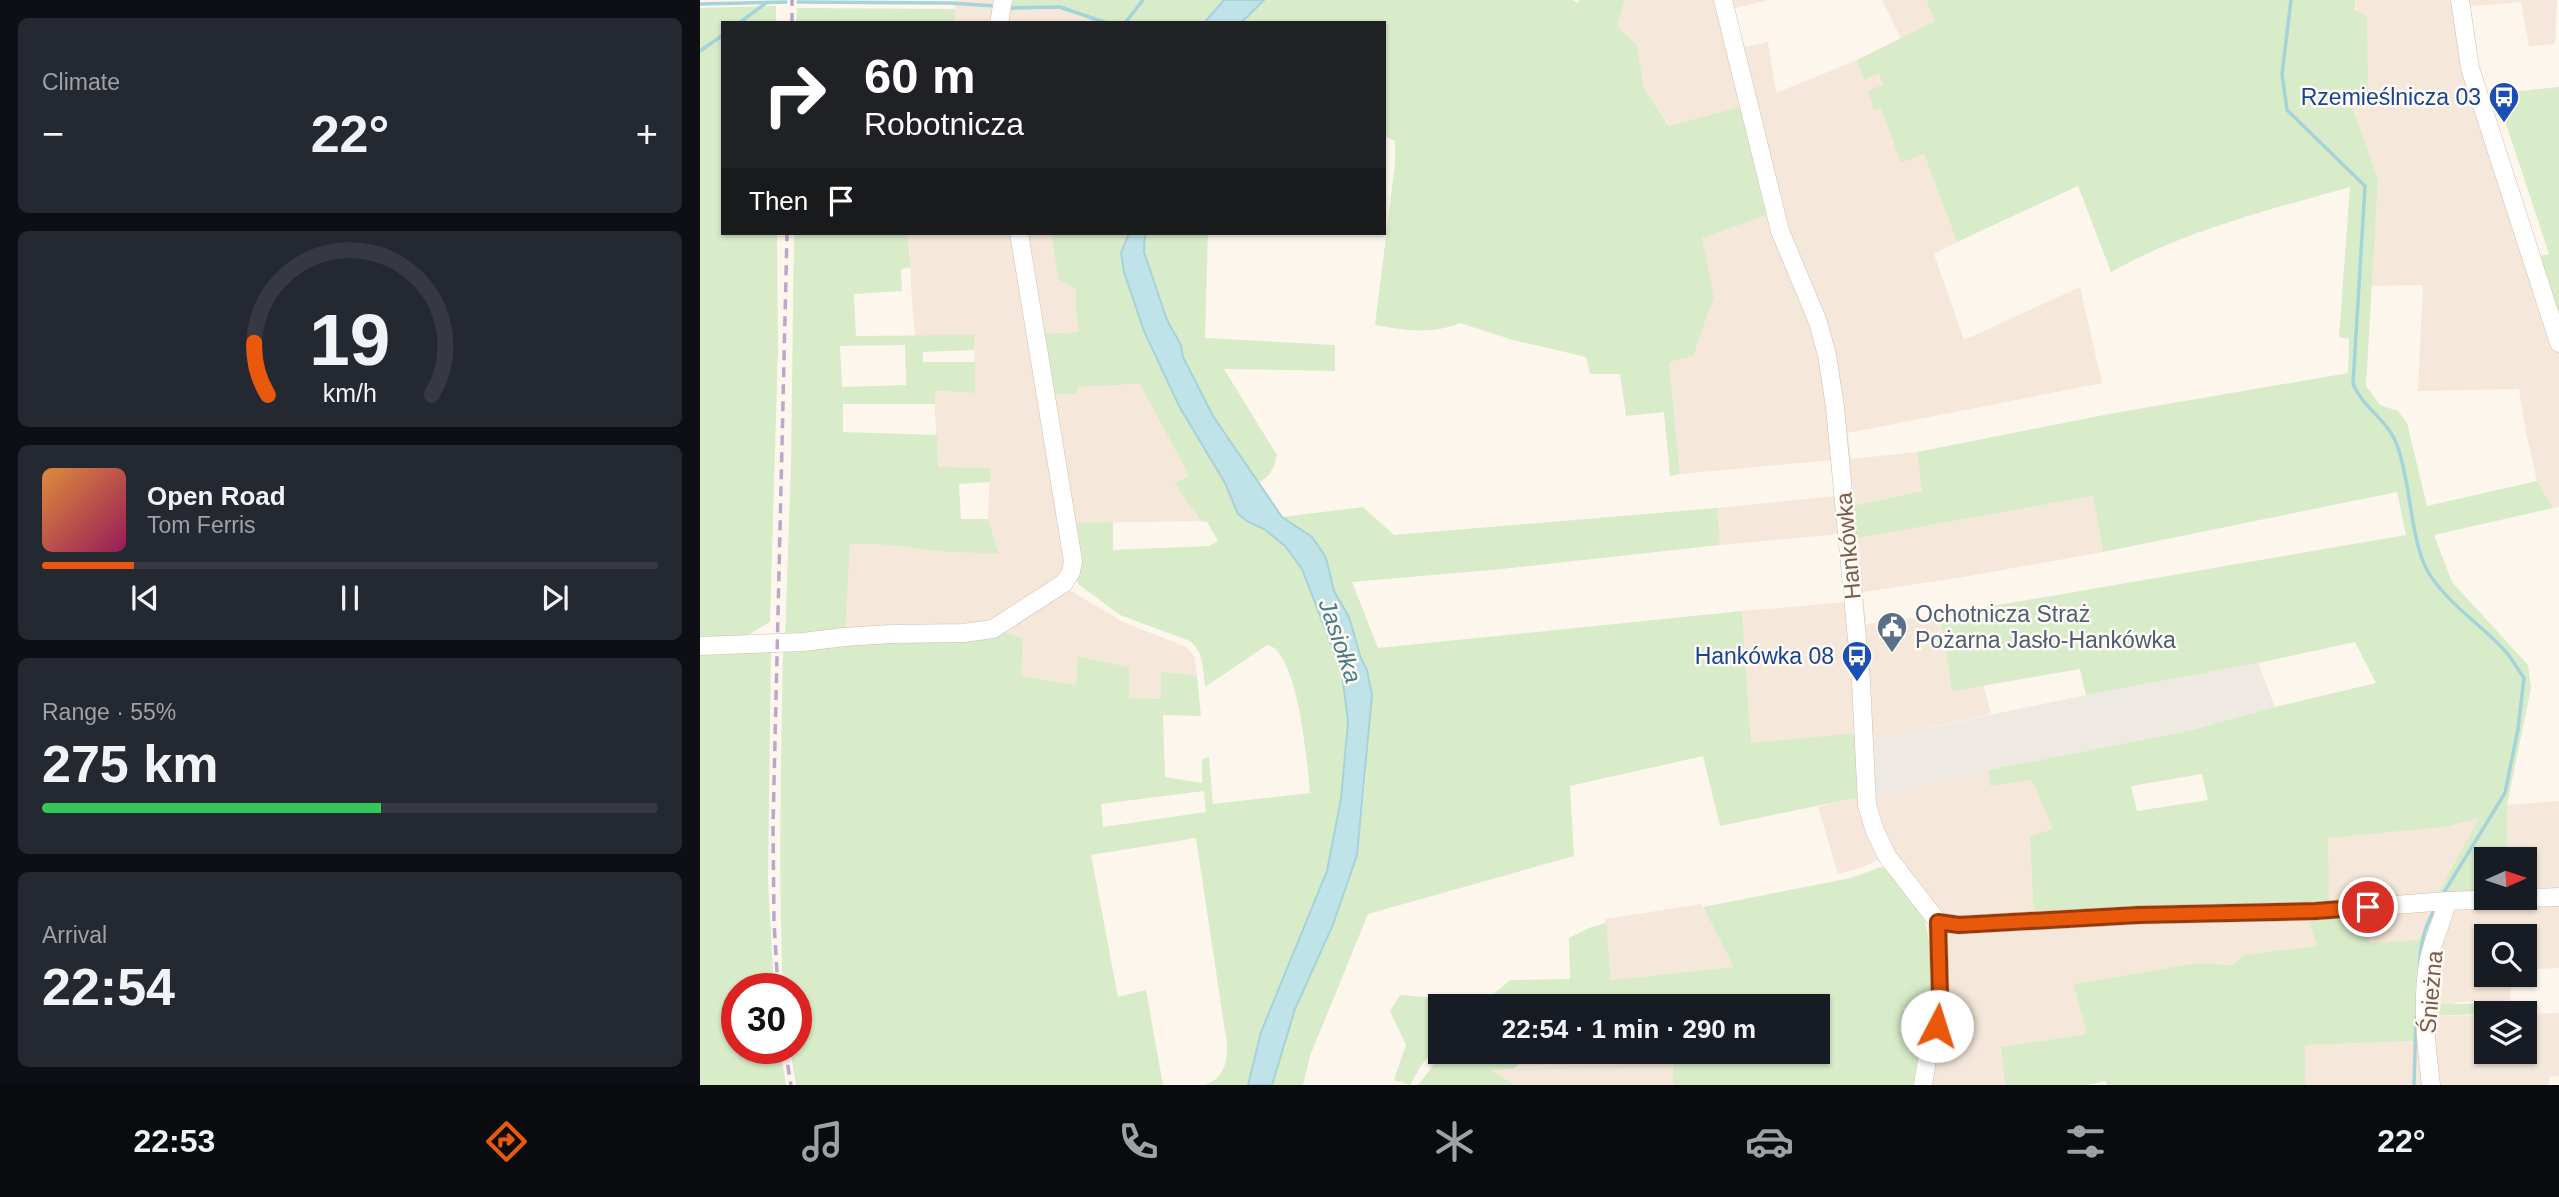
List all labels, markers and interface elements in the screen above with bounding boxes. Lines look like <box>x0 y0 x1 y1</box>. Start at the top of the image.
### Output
icon: right <box>749 49 840 140</box>
text: 60 m <box>864 49 976 103</box>
text: Climate <box>42 69 120 95</box>
bus stop icon: Rzemieślnicza 03 <box>2487 80 2521 124</box>
place label: Rzemieślnicza 03 <box>2301 84 2481 110</box>
text: 22° <box>311 105 389 163</box>
text: Robotnicza <box>864 106 1024 142</box>
text: − <box>42 113 64 155</box>
text: + <box>636 113 658 155</box>
icon: arrive <box>822 182 860 220</box>
text: Then <box>749 186 808 216</box>
text: 19 <box>310 300 390 381</box>
text: km/h <box>323 379 377 407</box>
text: Open Road <box>147 481 286 511</box>
street label: Hankówka <box>1830 491 1866 601</box>
text: Tom Ferris <box>147 512 256 538</box>
icon: previous <box>126 579 164 617</box>
icon: pause <box>331 579 369 617</box>
icon: next <box>536 579 574 617</box>
water label: Jasiołka <box>1313 594 1367 686</box>
place label: Ochotnicza Straż Pożarna Jasło-Hankówka <box>1915 601 2176 653</box>
public building icon: Ochotnicza Straż Pożarna Jasło-Hankówka <box>1875 610 1909 654</box>
bus stop icon: Hankówka 08 <box>1840 639 1874 683</box>
place label: Hankówka 08 <box>1695 643 1834 669</box>
text: Range · 55% <box>42 699 176 725</box>
text: 275 km <box>42 735 218 793</box>
north arrow <box>2474 847 2538 910</box>
map controls <box>2474 847 2537 1064</box>
pin <box>2338 877 2398 937</box>
icon: arrive <box>2349 888 2387 926</box>
text: Arrival <box>42 922 107 948</box>
button: search <box>2474 924 2537 987</box>
street label: Śnieżna <box>2413 949 2448 1035</box>
text: 22:54 <box>42 958 175 1016</box>
speed limit sign: 30 <box>721 973 812 1064</box>
position arrow <box>1900 989 1974 1063</box>
button: layers <box>2474 1001 2537 1064</box>
text: 22:54 · 1 min · 290 m <box>1502 1014 1756 1044</box>
icon: directions <box>482 1117 531 1166</box>
icon: music <box>798 1117 847 1166</box>
icon: phone <box>1114 1117 1163 1166</box>
icon: climate <box>1430 1117 1479 1166</box>
icon: car <box>1745 1117 1794 1166</box>
icon: filters <box>2061 1117 2110 1166</box>
text: 22:53 <box>133 1123 215 1159</box>
text: 22° <box>2377 1123 2426 1159</box>

